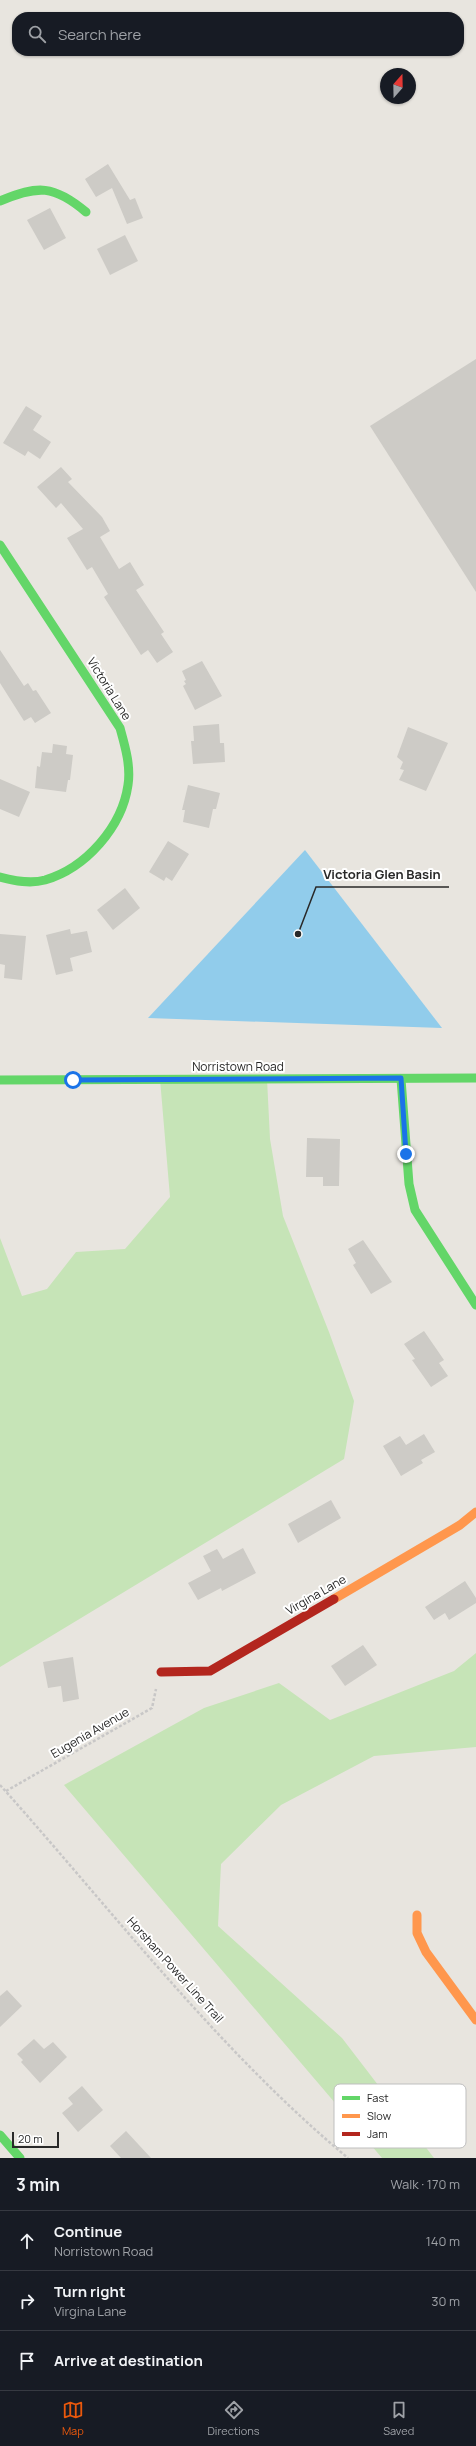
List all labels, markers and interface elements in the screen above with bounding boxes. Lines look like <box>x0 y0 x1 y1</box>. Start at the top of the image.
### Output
search box <box>12 12 464 56</box>
icon: search <box>26 23 48 45</box>
text: Search here <box>58 24 141 45</box>
north arrow <box>380 68 416 104</box>
street label: Victoria Lane <box>83 654 135 723</box>
callout: Victoria Glen Basin <box>316 862 449 887</box>
text: Victoria Glen Basin <box>323 865 441 883</box>
street label: Norristown Road <box>192 1058 284 1075</box>
route start <box>64 1071 82 1089</box>
route end <box>397 1145 415 1163</box>
street label: Virgina Lane <box>283 1570 349 1619</box>
street label: Eugenia Avenue <box>47 1703 132 1762</box>
street label: Horsham Power Line Trail <box>123 1913 228 2026</box>
legend <box>334 2084 466 2148</box>
text: Fast <box>367 2090 389 2105</box>
text: Slow <box>367 2108 392 2123</box>
text: Jam <box>367 2126 388 2141</box>
scale bar <box>12 2130 59 2149</box>
text: 20 m <box>18 2131 43 2146</box>
text: 3 min <box>16 2173 60 2196</box>
text: Walk · 170 m <box>390 2175 460 2193</box>
text: Continue <box>54 2221 122 2242</box>
icon: ahead <box>16 2230 38 2252</box>
text: 140 m <box>426 2232 460 2250</box>
text: Norristown Road <box>54 2242 153 2260</box>
text: Turn right <box>54 2281 125 2302</box>
icon: right <box>16 2290 38 2312</box>
text: 30 m <box>431 2292 460 2310</box>
text: Virgina Lane <box>54 2302 126 2320</box>
icon: arrive <box>16 2350 38 2372</box>
text: Arrive at destination <box>54 2350 203 2371</box>
tab: Map <box>62 2399 84 2438</box>
tab: Directions <box>207 2399 260 2438</box>
tab: Saved <box>383 2399 414 2438</box>

